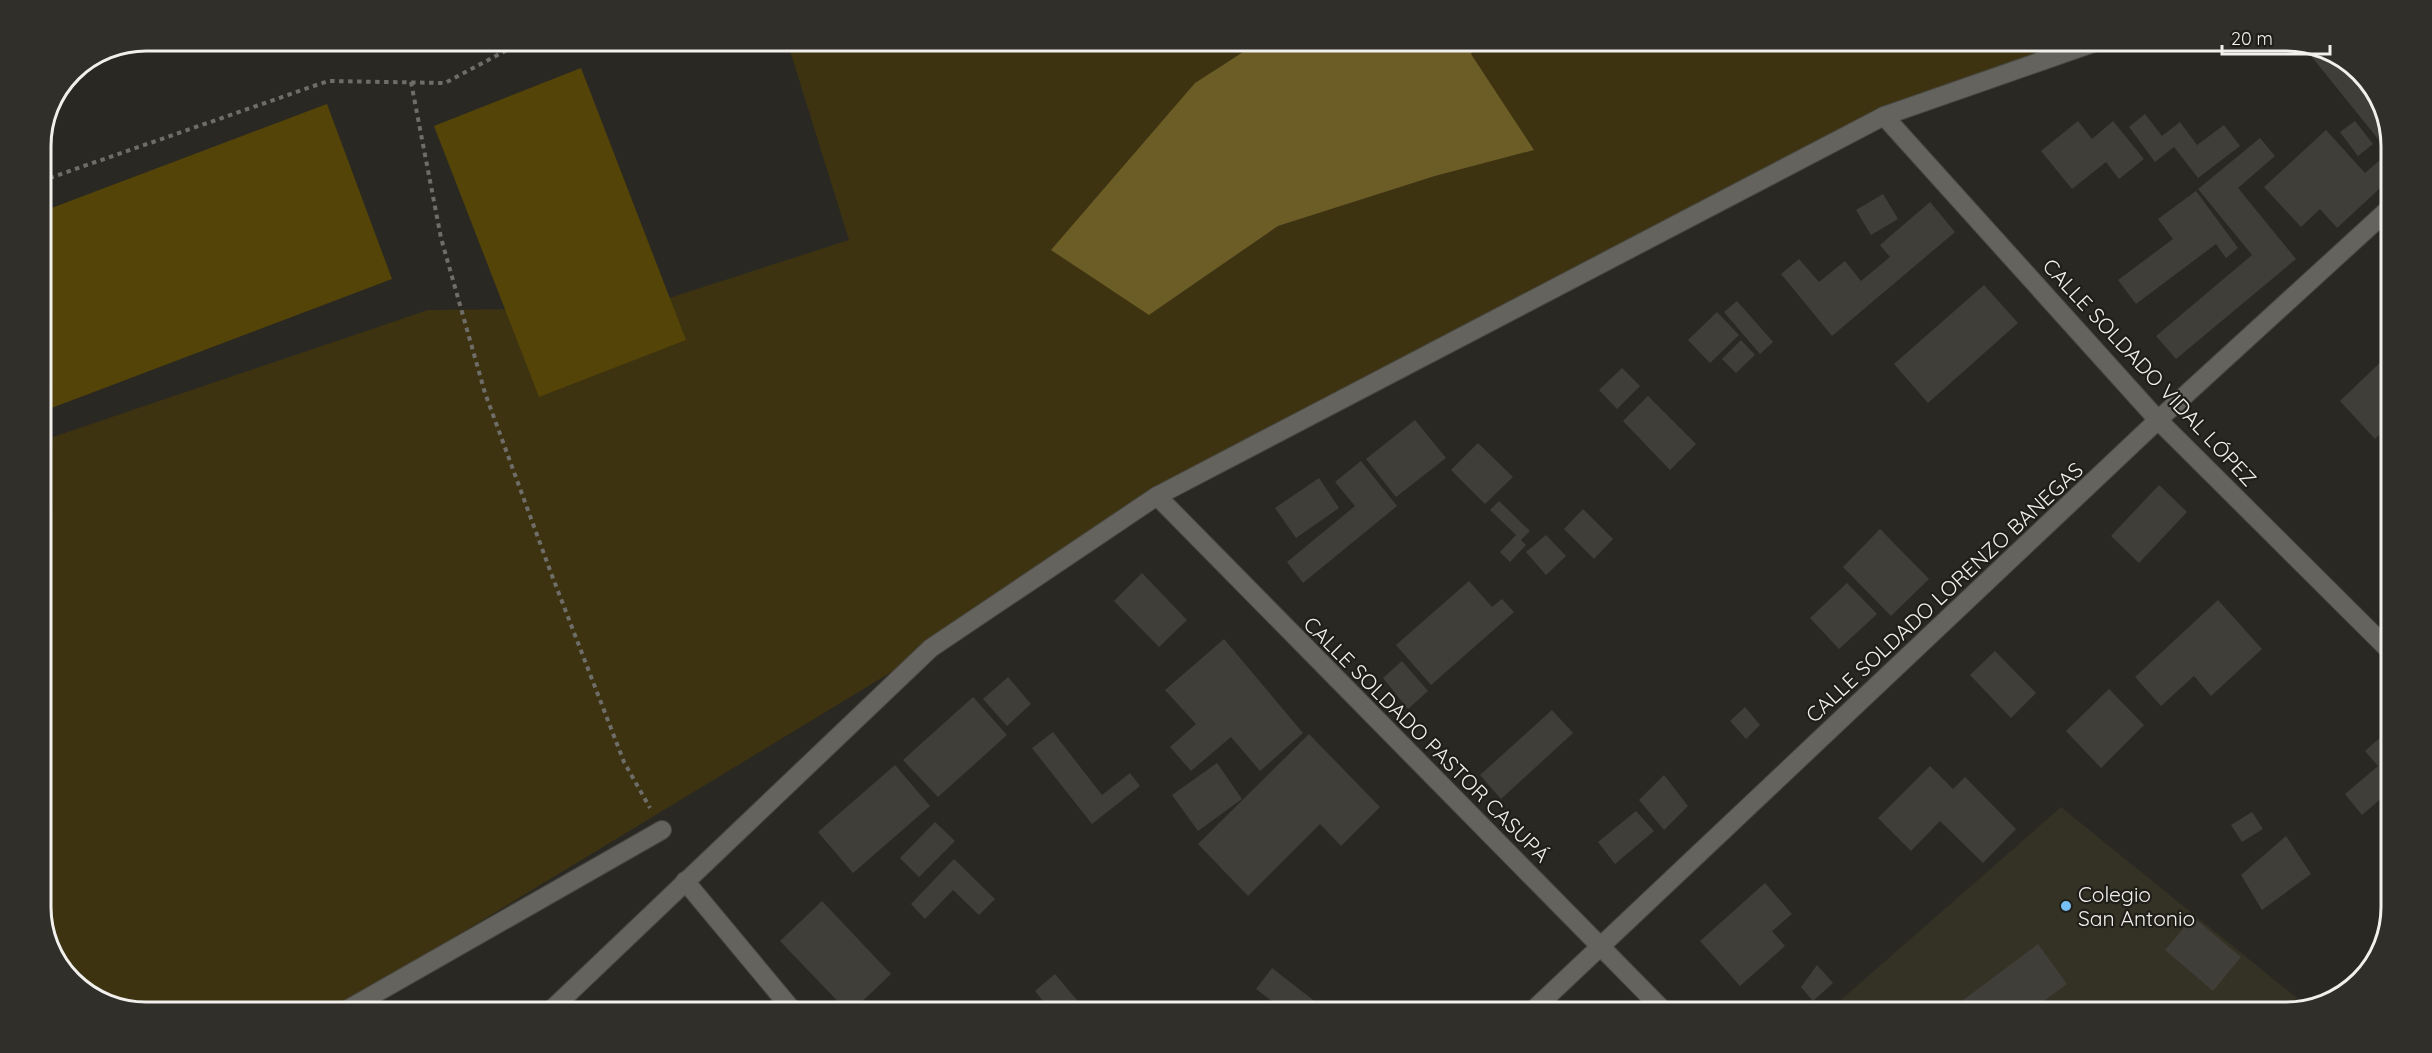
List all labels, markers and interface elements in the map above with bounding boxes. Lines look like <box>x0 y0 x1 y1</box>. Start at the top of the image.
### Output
scale bar <box>2222 18 2330 56</box>
text: 20 m <box>2231 27 2273 50</box>
street label: CALLE SOLDADO VIDAL LÓPEZ <box>2038 253 2262 491</box>
street label: CALLE SOLDADO LORENZO BANEGAS <box>1800 456 2088 728</box>
street label: CALLE SOLDADO PASTOR CASUPÁ <box>1299 611 1555 867</box>
place label: Colegio San Antonio <box>2078 881 2195 931</box>
marker: Colegio San Antonio <box>2059 899 2073 913</box>

